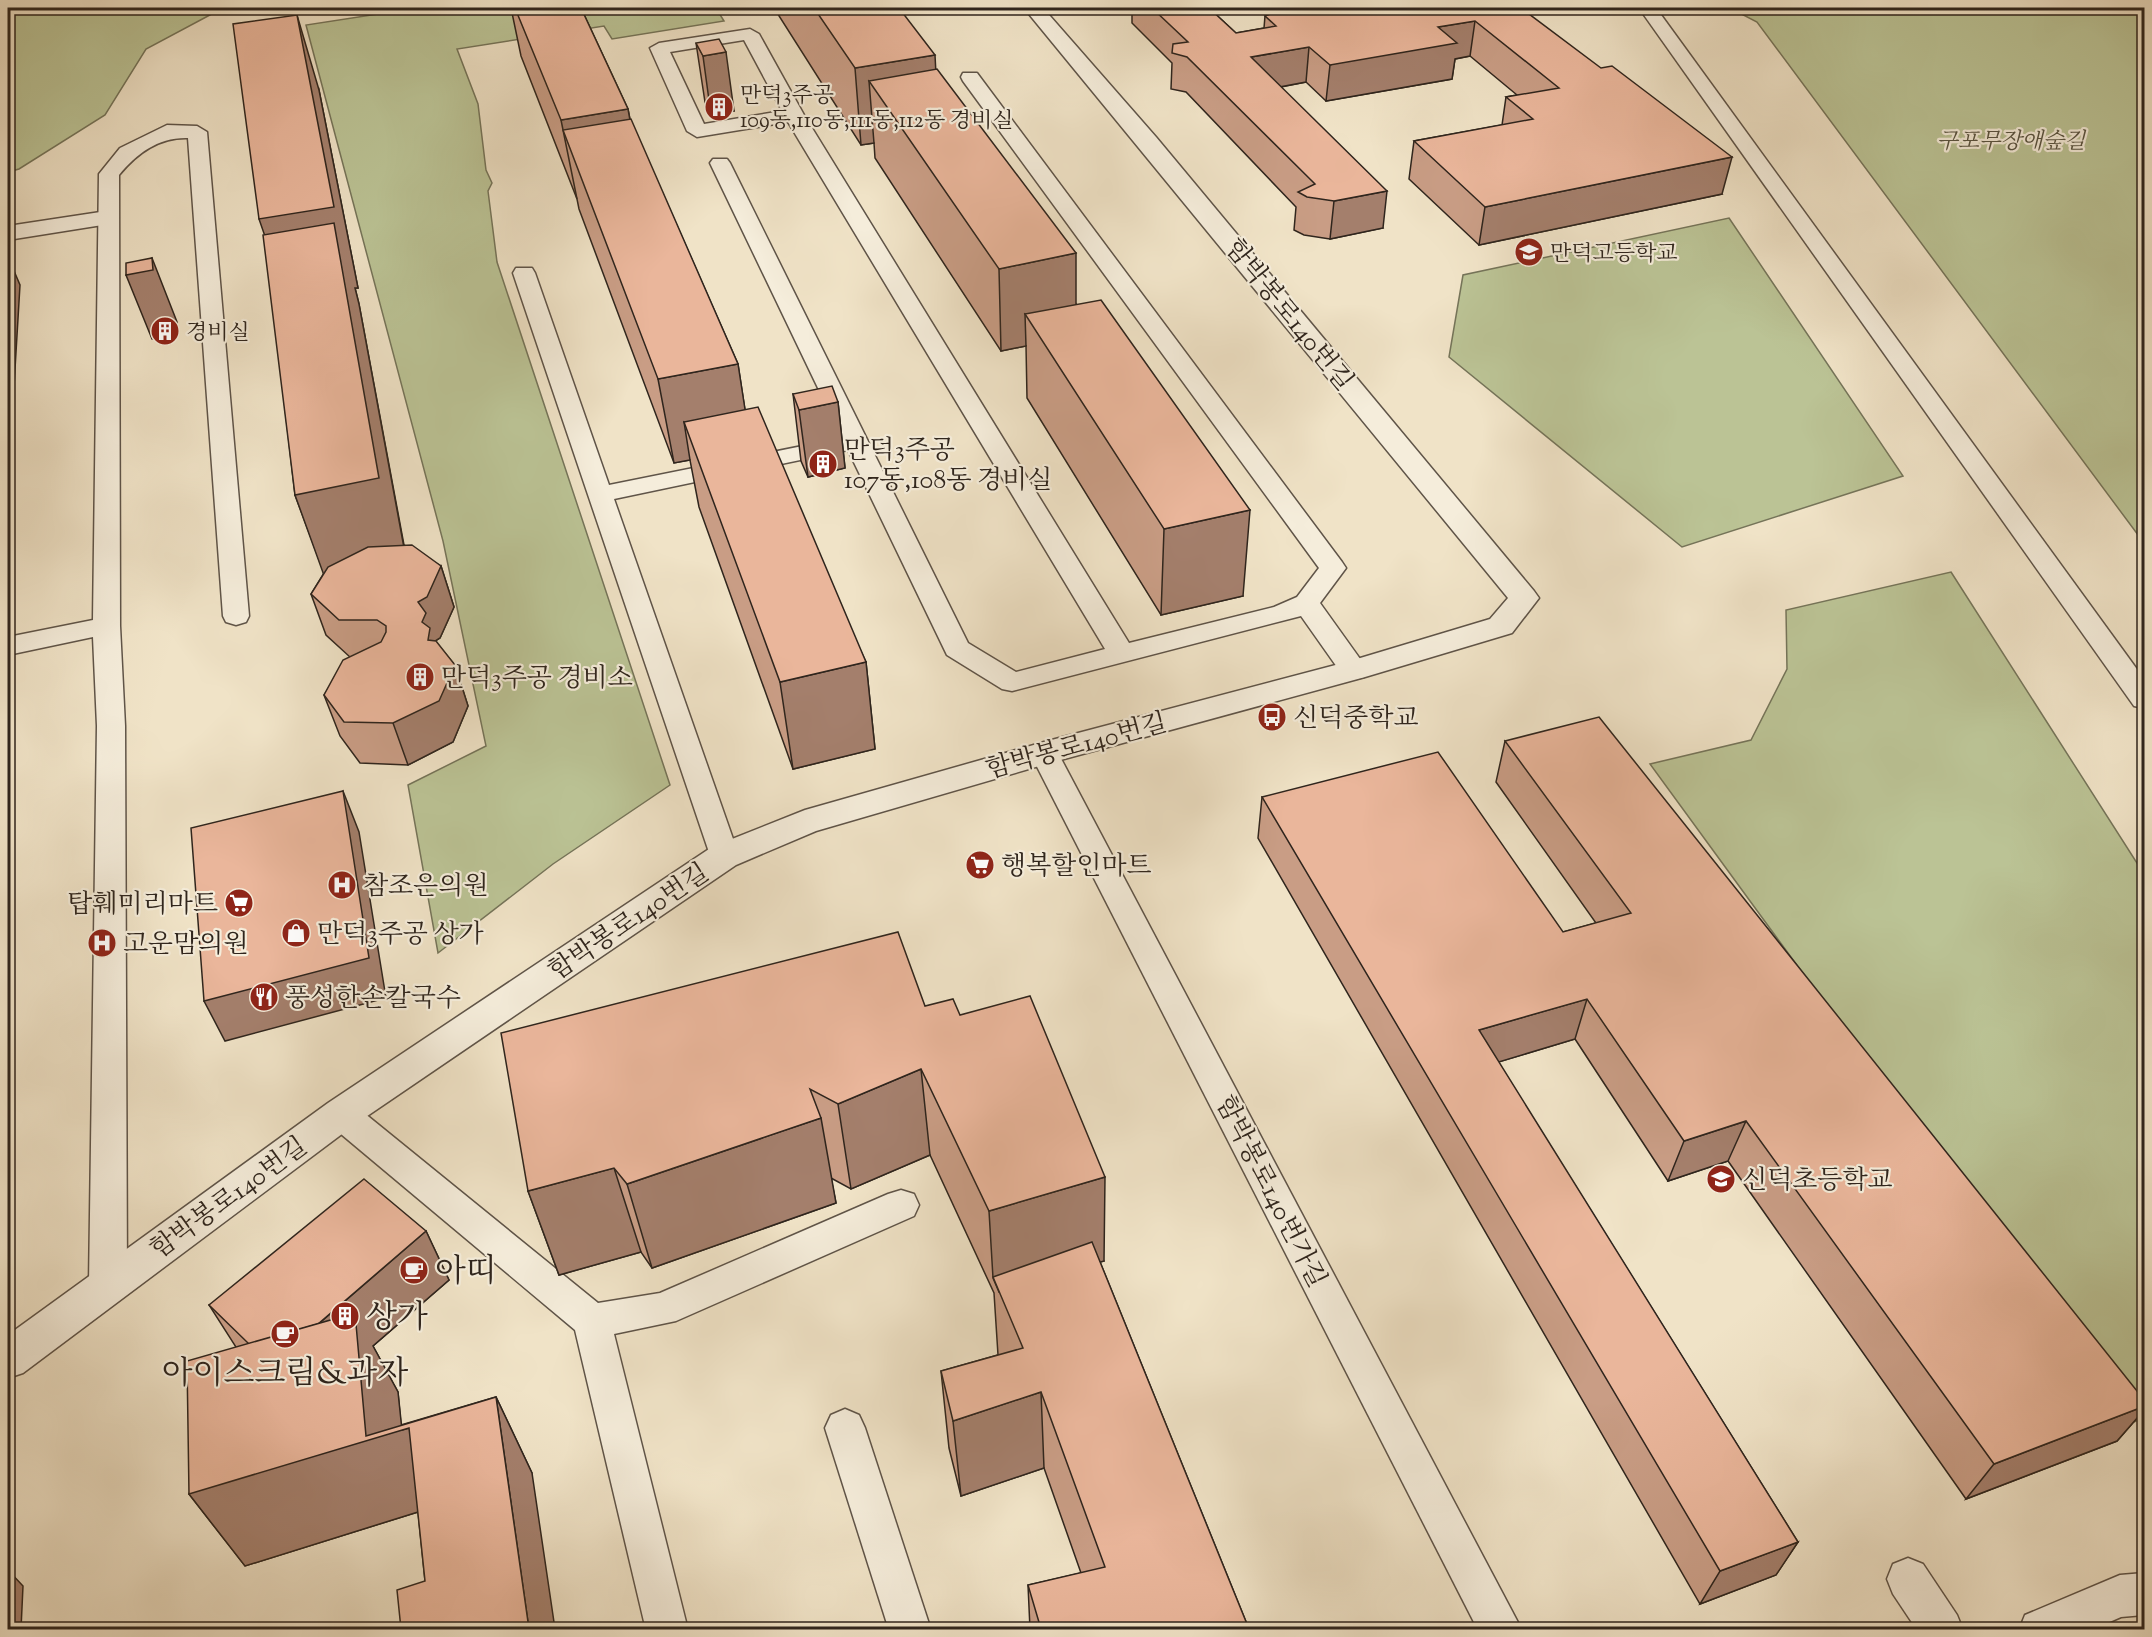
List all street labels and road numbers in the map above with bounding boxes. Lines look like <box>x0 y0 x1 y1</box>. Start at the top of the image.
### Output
street label: 함박봉로140번길 <box>1215 232 1361 400</box>
street label: 함박봉로140번길 <box>982 705 1171 789</box>
street label: 함박봉로140번길 <box>542 856 717 990</box>
street label: 함박봉로140번가길 <box>1205 1090 1334 1295</box>
street label: 함박봉로140번길 <box>143 1129 316 1269</box>

